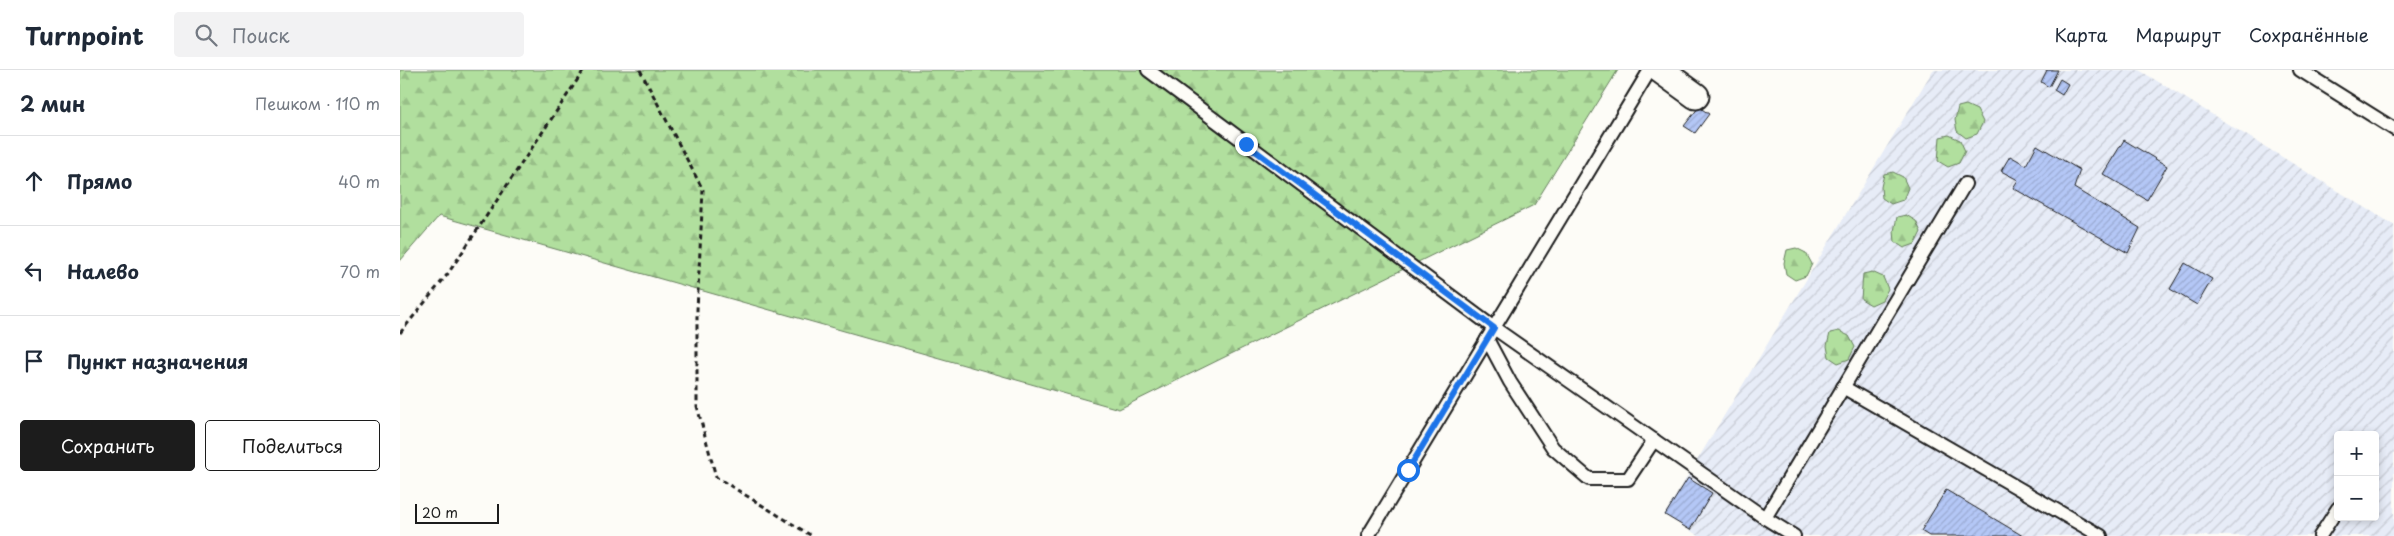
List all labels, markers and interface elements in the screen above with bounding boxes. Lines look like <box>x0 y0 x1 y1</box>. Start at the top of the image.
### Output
search box <box>174 12 524 57</box>
text: Turnpoint <box>25 17 144 53</box>
icon: search <box>192 21 220 49</box>
text: Поиск <box>232 21 290 49</box>
text: Карта <box>2055 21 2107 48</box>
text: Маршрут <box>2135 21 2221 48</box>
text: Сохранённые <box>2249 21 2369 48</box>
text: 2 мин <box>20 87 85 119</box>
text: Пешком · 110 m <box>255 91 380 115</box>
route end <box>1235 133 1258 156</box>
icon: ahead <box>20 167 48 195</box>
text: Прямо <box>67 167 132 195</box>
text: 40 m <box>338 169 380 193</box>
icon: left <box>20 257 48 285</box>
text: Налево <box>67 257 139 285</box>
text: 70 m <box>340 259 380 283</box>
icon: arrive <box>20 347 48 375</box>
text: Пункт назначения <box>67 347 248 375</box>
button: Сохранить <box>20 420 195 471</box>
button: Поделиться <box>205 420 380 471</box>
map controls <box>2334 431 2379 521</box>
button: + <box>2334 431 2379 476</box>
route start <box>1397 459 1420 482</box>
button: − <box>2334 476 2379 521</box>
scale bar <box>415 501 499 524</box>
text: 20 m <box>422 502 458 523</box>

